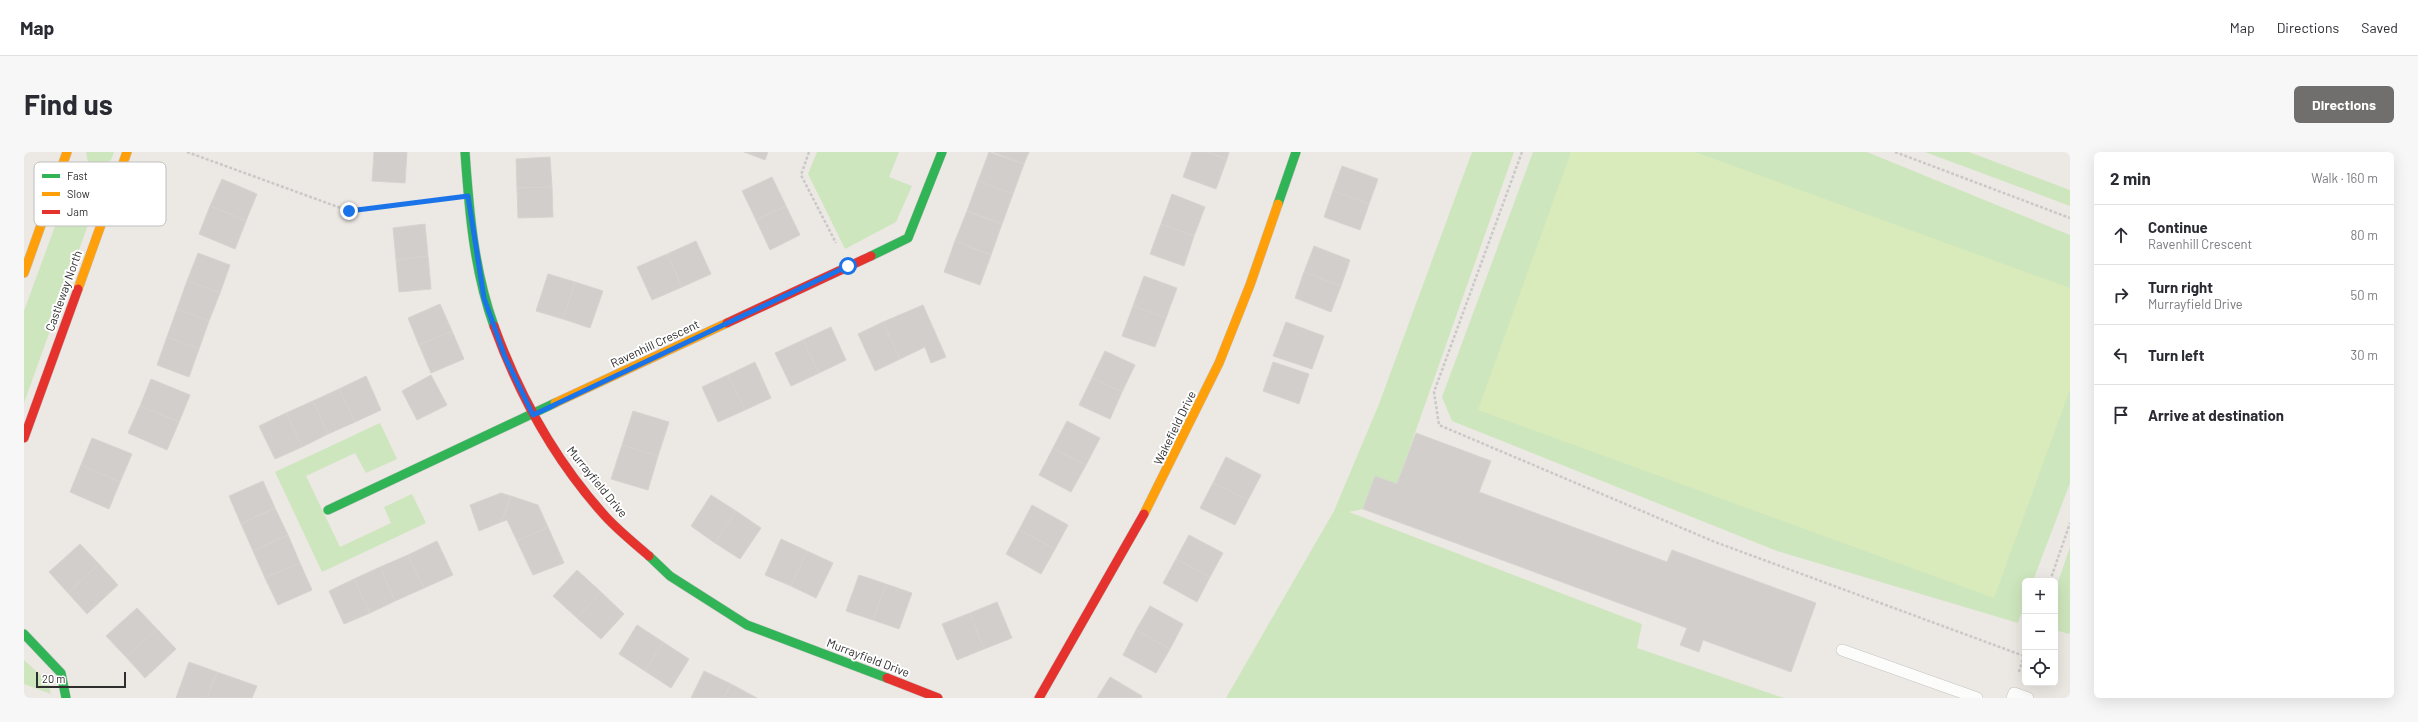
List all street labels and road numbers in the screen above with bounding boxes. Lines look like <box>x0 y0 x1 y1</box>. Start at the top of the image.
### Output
street label: Castleway North <box>42 248 84 333</box>
street label: Ravenhill Crescent <box>608 316 701 370</box>
street label: Wakefield Drive <box>1150 388 1198 467</box>
street label: Murrayfield Drive <box>565 443 631 520</box>
street label: Murrayfield Drive <box>825 635 912 679</box>

